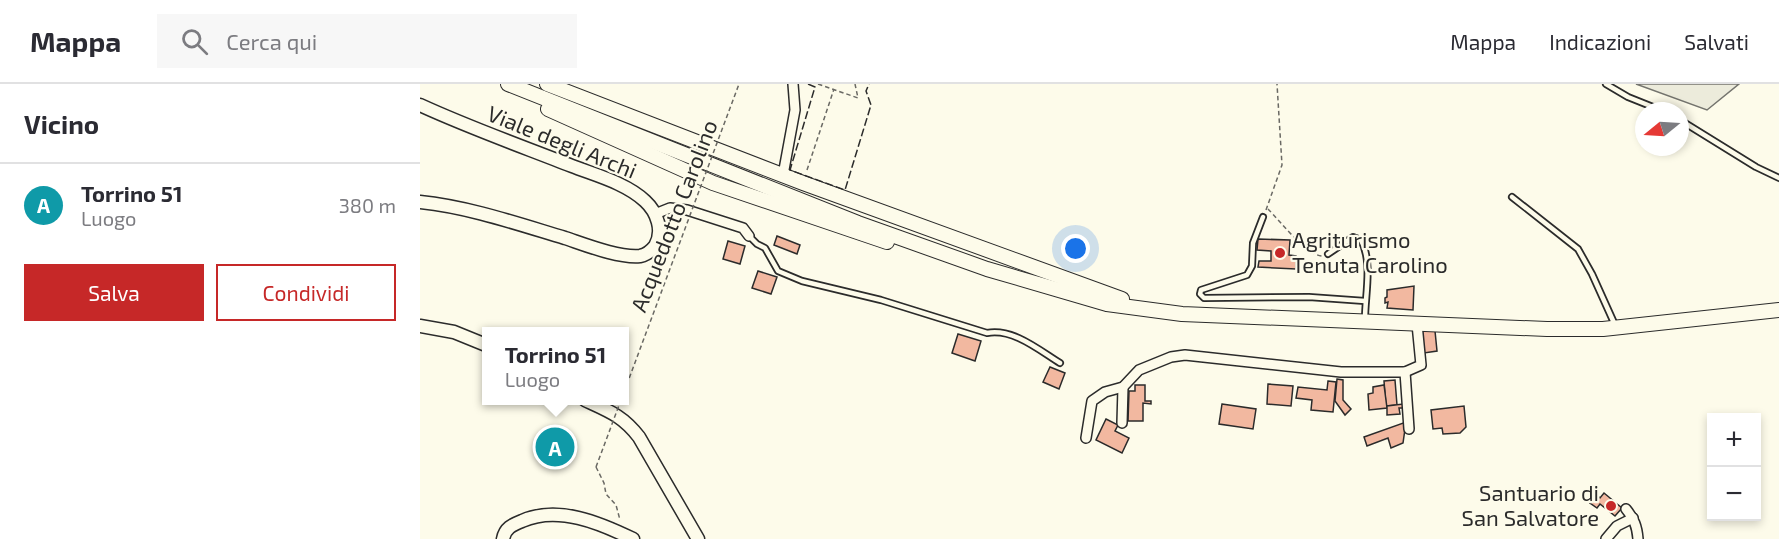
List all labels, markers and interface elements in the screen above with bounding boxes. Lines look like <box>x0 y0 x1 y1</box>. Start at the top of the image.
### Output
search box <box>157 14 577 68</box>
text: Mappa <box>30 24 121 58</box>
icon: search <box>178 25 211 58</box>
text: Cerca qui <box>226 28 317 54</box>
text: Mappa <box>1450 29 1516 54</box>
text: Indicazioni <box>1549 29 1651 54</box>
text: Salvati <box>1684 29 1749 54</box>
street label: Viale degli Archi <box>484 99 641 183</box>
north arrow <box>1635 102 1689 156</box>
text: Vicino <box>24 108 99 139</box>
street label: Acquedotto Carolino <box>624 116 722 315</box>
text: Torrino 51 <box>81 180 183 206</box>
text: A <box>37 193 50 217</box>
text: 380 m <box>339 193 396 217</box>
text: Luogo <box>81 206 136 230</box>
place label: Agriturismo Tenuta Carolino <box>1292 226 1448 277</box>
your location <box>1061 234 1090 263</box>
marker: Agriturismo Tenuta Carolino <box>1273 246 1287 260</box>
button: Salva <box>24 264 204 321</box>
button: Condividi <box>216 264 396 321</box>
popup <box>482 327 629 405</box>
text: Torrino 51 <box>505 341 606 367</box>
text: Luogo <box>505 367 560 391</box>
map controls <box>1707 413 1761 521</box>
button: + <box>1707 413 1761 467</box>
pin: A <box>536 424 574 470</box>
button: − <box>1707 467 1761 521</box>
place label: Santuario di San Salvatore <box>1462 479 1599 530</box>
marker: Santuario di San Salvatore <box>1604 499 1618 513</box>

